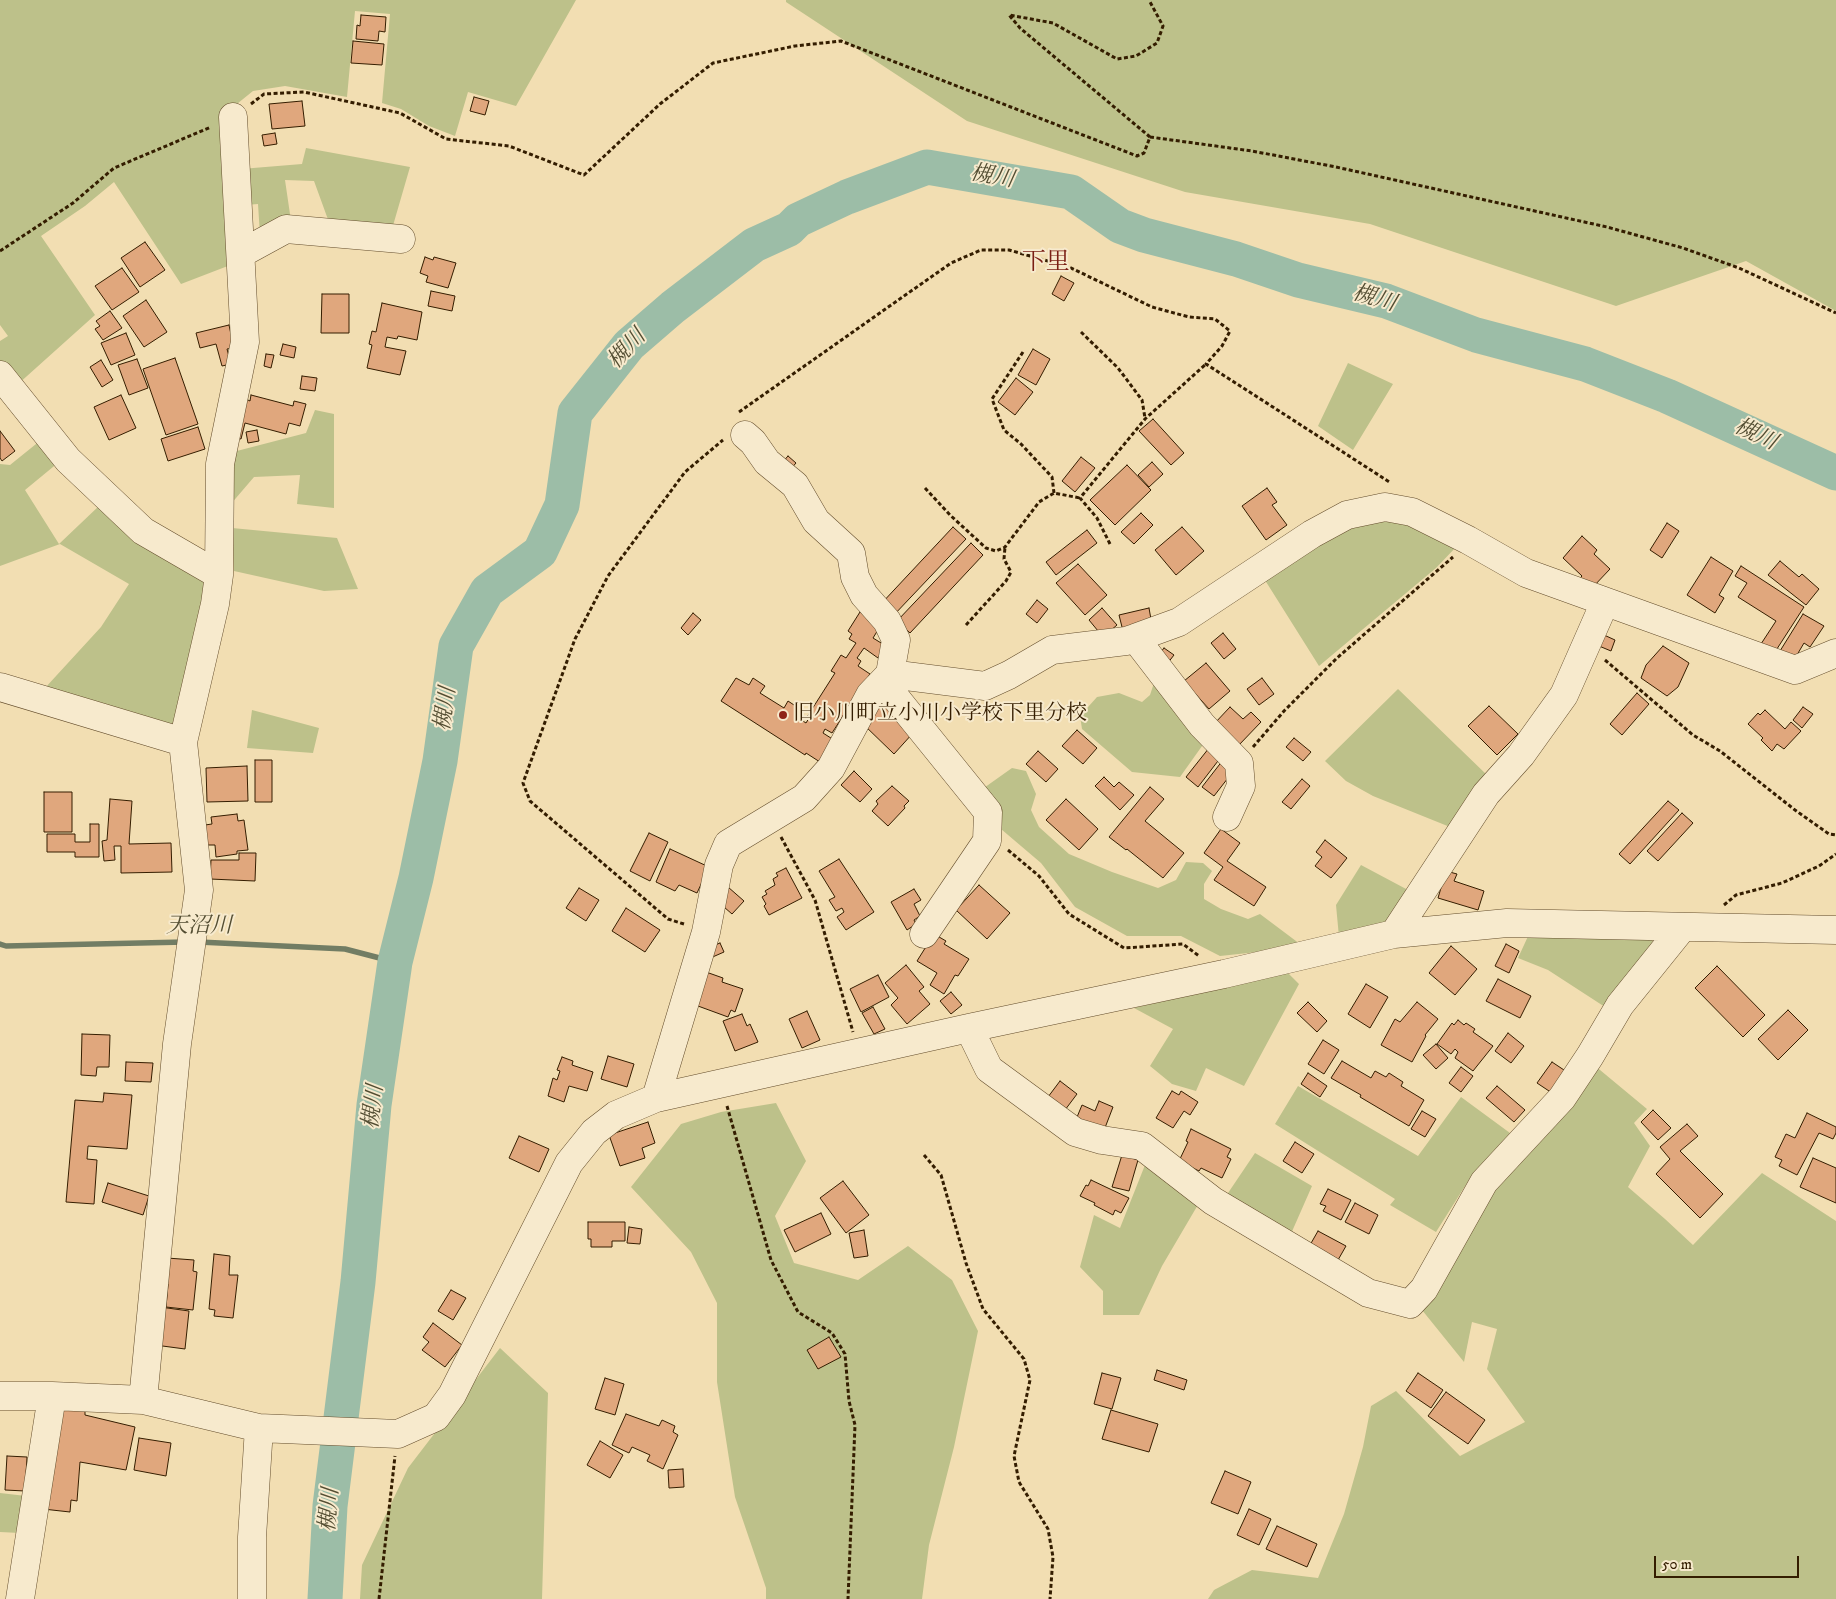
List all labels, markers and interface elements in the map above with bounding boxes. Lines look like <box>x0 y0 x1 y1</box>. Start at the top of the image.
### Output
water label: 槻川 <box>968 161 1016 195</box>
district label: 下里 <box>1022 250 1070 278</box>
water label: 槻川 <box>1349 281 1399 319</box>
water label: 槻川 <box>603 325 653 375</box>
water label: 槻川 <box>1729 415 1781 457</box>
water label: 槻川 <box>431 685 463 733</box>
place label: 旧小川町立小川小学校下里分校 <box>793 702 1087 728</box>
marker: 旧小川町立小川小学校下里分校 <box>777 709 789 721</box>
water label: 天沼川 <box>166 914 232 940</box>
water label: 槻川 <box>359 1084 391 1130</box>
water label: 槻川 <box>316 1487 346 1533</box>
scale bar <box>1656 1546 1801 1578</box>
text: 50 m <box>1662 1555 1692 1574</box>

